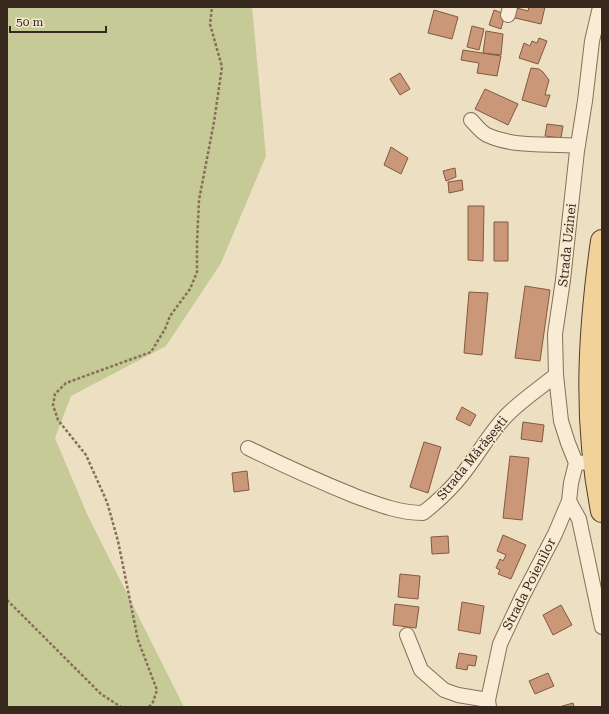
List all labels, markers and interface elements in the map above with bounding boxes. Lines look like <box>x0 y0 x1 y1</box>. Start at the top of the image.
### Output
scale bar <box>10 8 106 34</box>
text: 50 m <box>16 15 43 29</box>
street label: Strada Uzinei <box>555 203 579 287</box>
street label: Strada Mărășești <box>434 413 511 504</box>
street label: Strada Poienilor <box>499 535 559 632</box>

